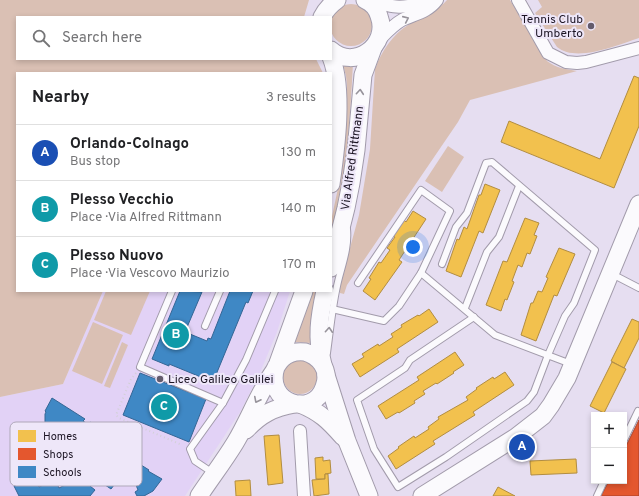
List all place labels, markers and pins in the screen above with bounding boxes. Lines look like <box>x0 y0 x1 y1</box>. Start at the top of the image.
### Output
place label: Tennis Club Umberto <box>521 12 583 42</box>
marker: Tennis Club Umberto <box>586 21 596 31</box>
pin: B <box>163 320 189 350</box>
place label: Liceo Galileo Galilei <box>168 372 274 388</box>
marker: Liceo Galileo Galilei <box>155 374 165 384</box>
pin: C <box>151 392 177 422</box>
pin: A <box>509 432 535 462</box>

